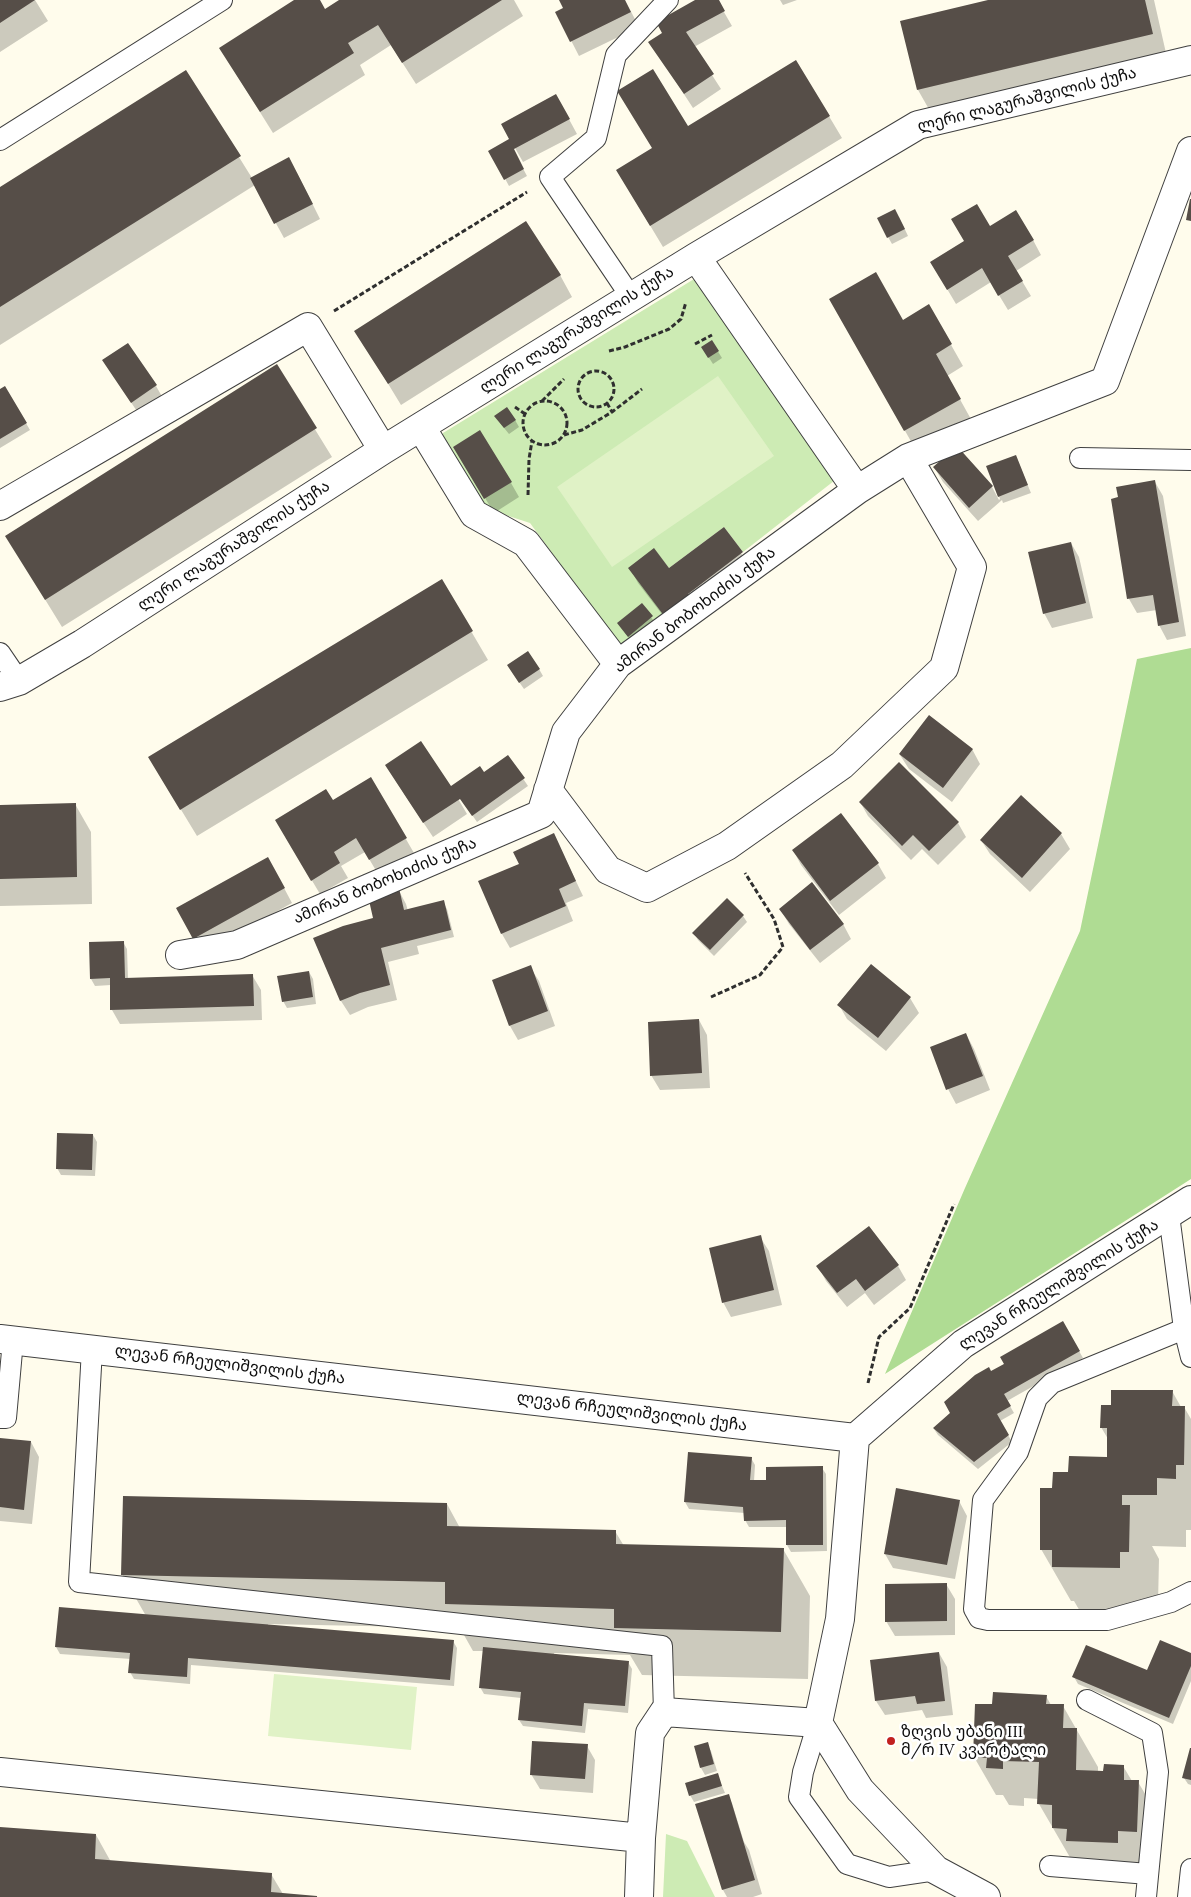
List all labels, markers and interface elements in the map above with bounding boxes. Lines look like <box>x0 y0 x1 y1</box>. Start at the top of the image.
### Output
street label: ლერი ლაგურაშვილის ქუჩა <box>915 63 1139 137</box>
street label: ლერი ლაგურაშვილის ქუჩა <box>476 262 678 398</box>
street label: ლერი ლაგურაშვილის ქუჩა <box>134 477 334 615</box>
street label: ამირან ბობოხიძის ქუჩა <box>610 543 780 677</box>
street label: ამირან ბობოხიძის ქუჩა <box>290 834 480 928</box>
street label: ლევან რჩეულიშვილის ქუჩა <box>956 1215 1162 1355</box>
street label: ლევან რჩეულიშვილის ქუჩა <box>114 1341 346 1389</box>
street label: ლევან რჩეულიშვილის ქუჩა <box>516 1388 748 1436</box>
place label: ზღვის უბანი III მ/რ IV კვარტალი <box>901 1722 1046 1760</box>
marker: ზღვის უბანი III მ/რ IV კვარტალი <box>885 1735 897 1747</box>

